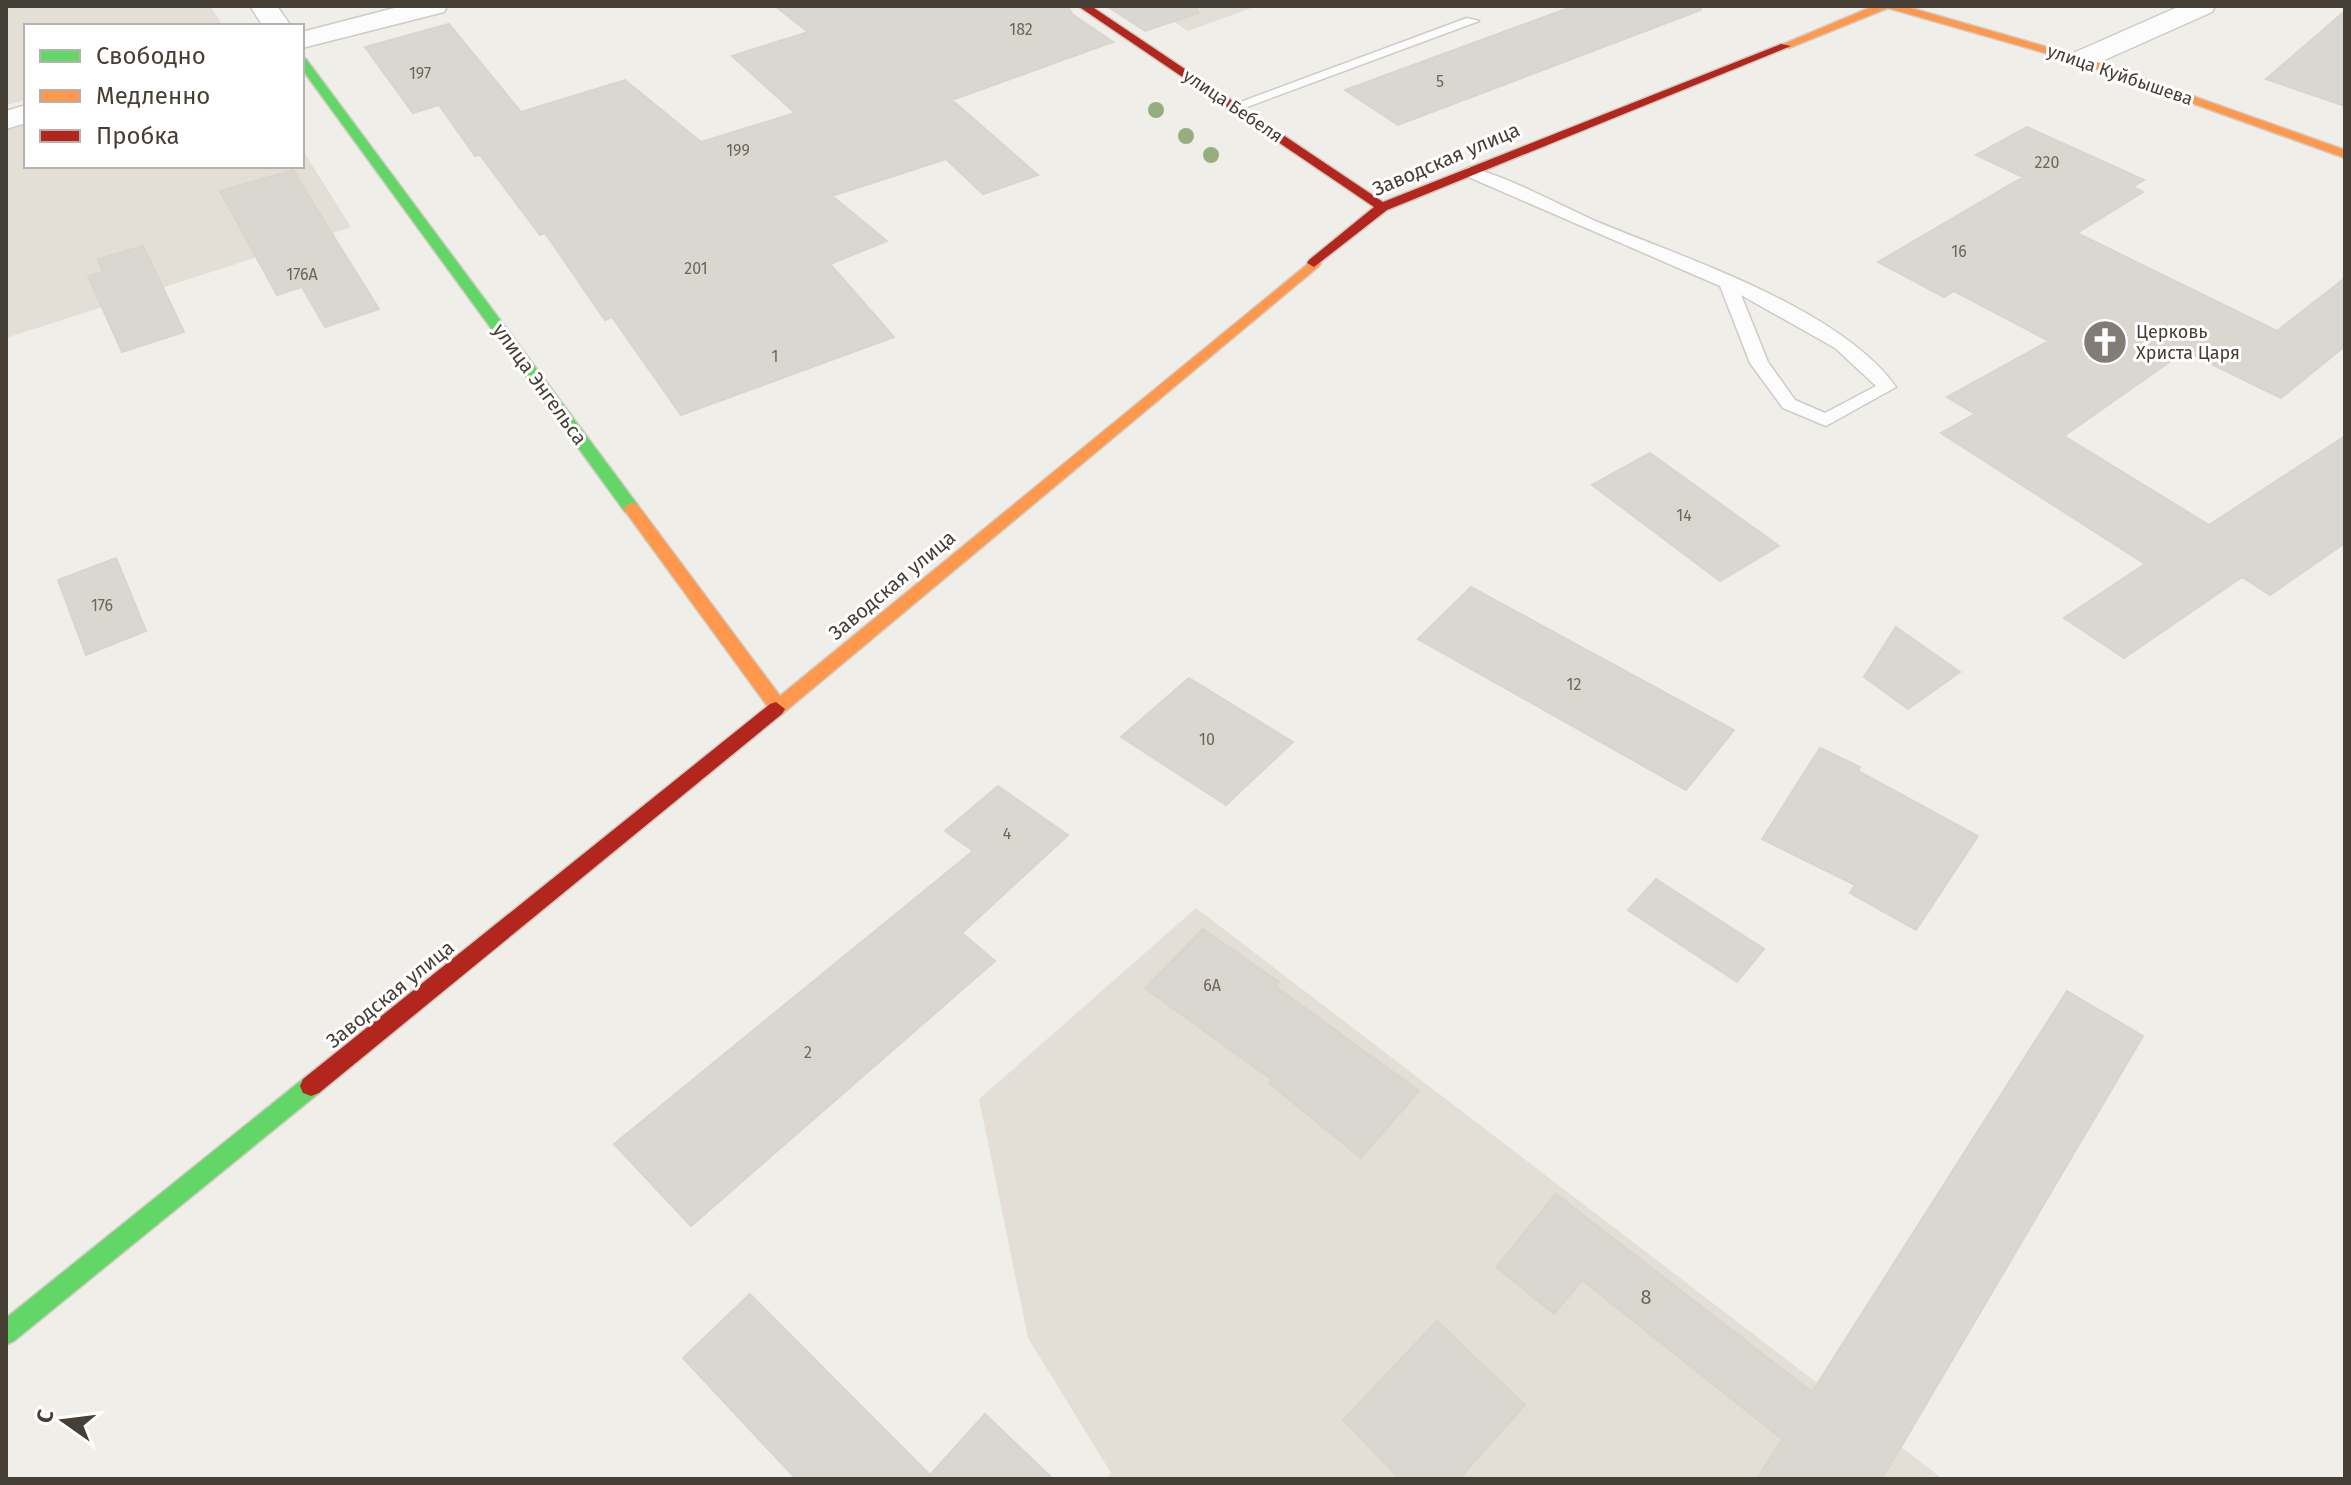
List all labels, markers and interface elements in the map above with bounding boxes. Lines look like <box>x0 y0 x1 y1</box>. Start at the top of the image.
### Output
house number: 182 <box>1009 20 1033 39</box>
legend <box>24 24 304 168</box>
street label: улица Куйбышева <box>2044 40 2196 110</box>
text: Свободно <box>96 42 206 70</box>
house number: 197 <box>409 64 431 83</box>
street label: улица Бебеля <box>1179 65 1287 147</box>
house number: 5 <box>1436 72 1444 91</box>
text: Медленно <box>96 82 210 110</box>
street label: Заводская улица <box>1369 117 1523 201</box>
text: Пробка <box>96 122 180 150</box>
house number: 199 <box>726 141 750 160</box>
house number: 220 <box>2035 153 2059 172</box>
house number: 16 <box>1951 242 1967 261</box>
house number: 201 <box>684 259 708 278</box>
house number: 176А <box>286 265 319 284</box>
church icon: Церковь Христа Царя <box>2081 318 2129 366</box>
street label: улица Энгельса <box>488 319 592 449</box>
place label: Церковь Христа Царя <box>2136 321 2240 364</box>
house number: 1 <box>772 347 778 366</box>
house number: 14 <box>1676 506 1692 525</box>
street label: Заводская улица <box>824 525 960 645</box>
house number: 176 <box>91 596 113 615</box>
house number: 12 <box>1567 675 1581 694</box>
house number: 10 <box>1199 730 1215 749</box>
house number: 4 <box>1003 824 1012 843</box>
street label: Заводская улица <box>321 935 459 1053</box>
house number: 6А <box>1203 976 1222 995</box>
house number: 2 <box>804 1043 812 1062</box>
house number: 8 <box>1640 1285 1652 1309</box>
north arrow <box>24 1381 104 1461</box>
text: С <box>30 1407 60 1426</box>

